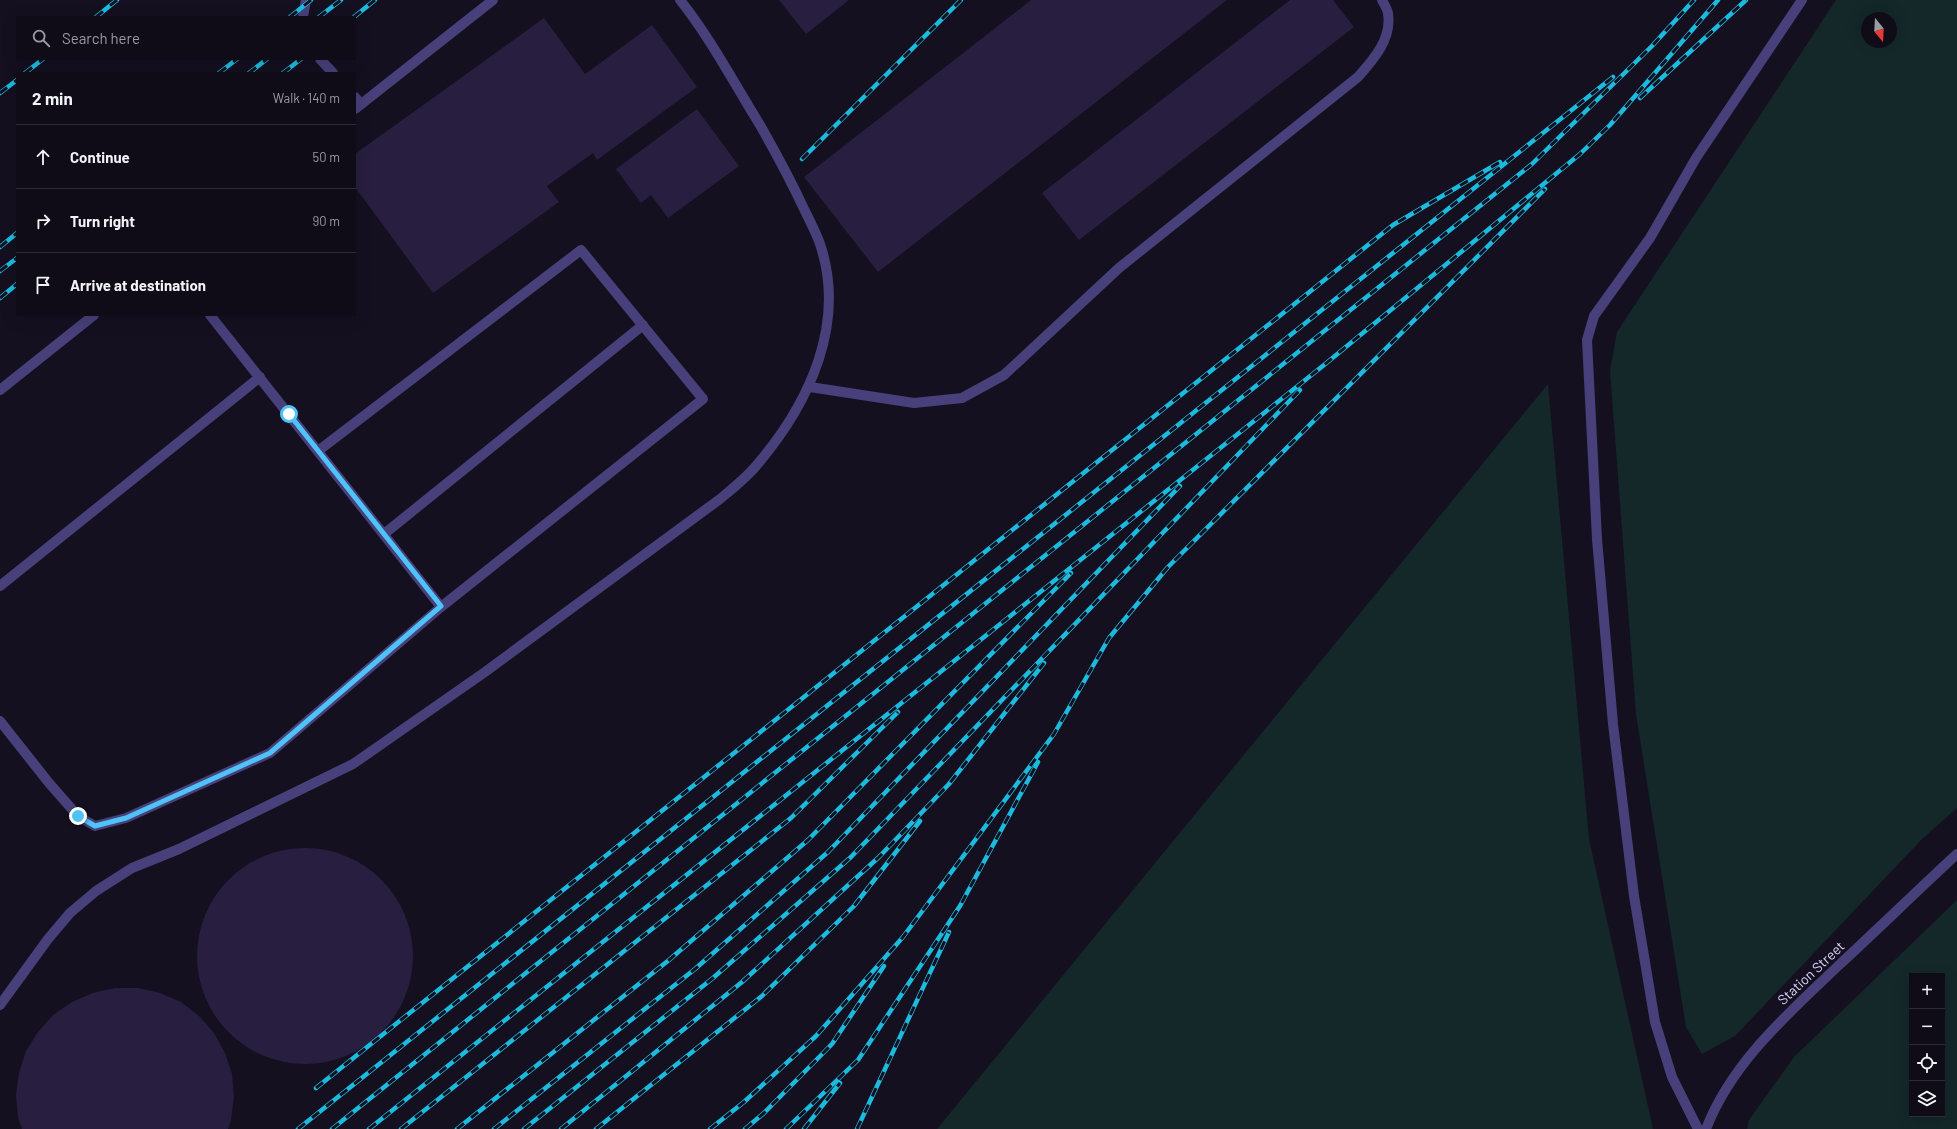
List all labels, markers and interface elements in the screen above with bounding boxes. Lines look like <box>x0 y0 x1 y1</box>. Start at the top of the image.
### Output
north arrow <box>1861 12 1897 48</box>
search box <box>16 16 356 60</box>
icon: search <box>30 27 52 49</box>
text: Search here <box>62 29 140 47</box>
text: 2 min <box>32 88 73 108</box>
text: Walk · 140 m <box>273 90 340 106</box>
icon: ahead <box>32 146 54 168</box>
text: Continue <box>70 148 130 166</box>
text: 50 m <box>313 149 340 165</box>
icon: right <box>32 210 54 232</box>
text: Turn right <box>70 212 135 230</box>
text: 90 m <box>313 213 340 229</box>
icon: arrive <box>32 274 54 296</box>
text: Arrive at destination <box>70 276 206 294</box>
route start <box>280 405 298 423</box>
route end <box>69 807 87 825</box>
street label: Station Street <box>1774 937 1848 1008</box>
map controls <box>1909 973 1945 1117</box>
button: + <box>1909 973 1945 1009</box>
button: − <box>1909 1009 1945 1045</box>
button: locate <box>1909 1045 1945 1081</box>
button: layers <box>1909 1081 1945 1117</box>

